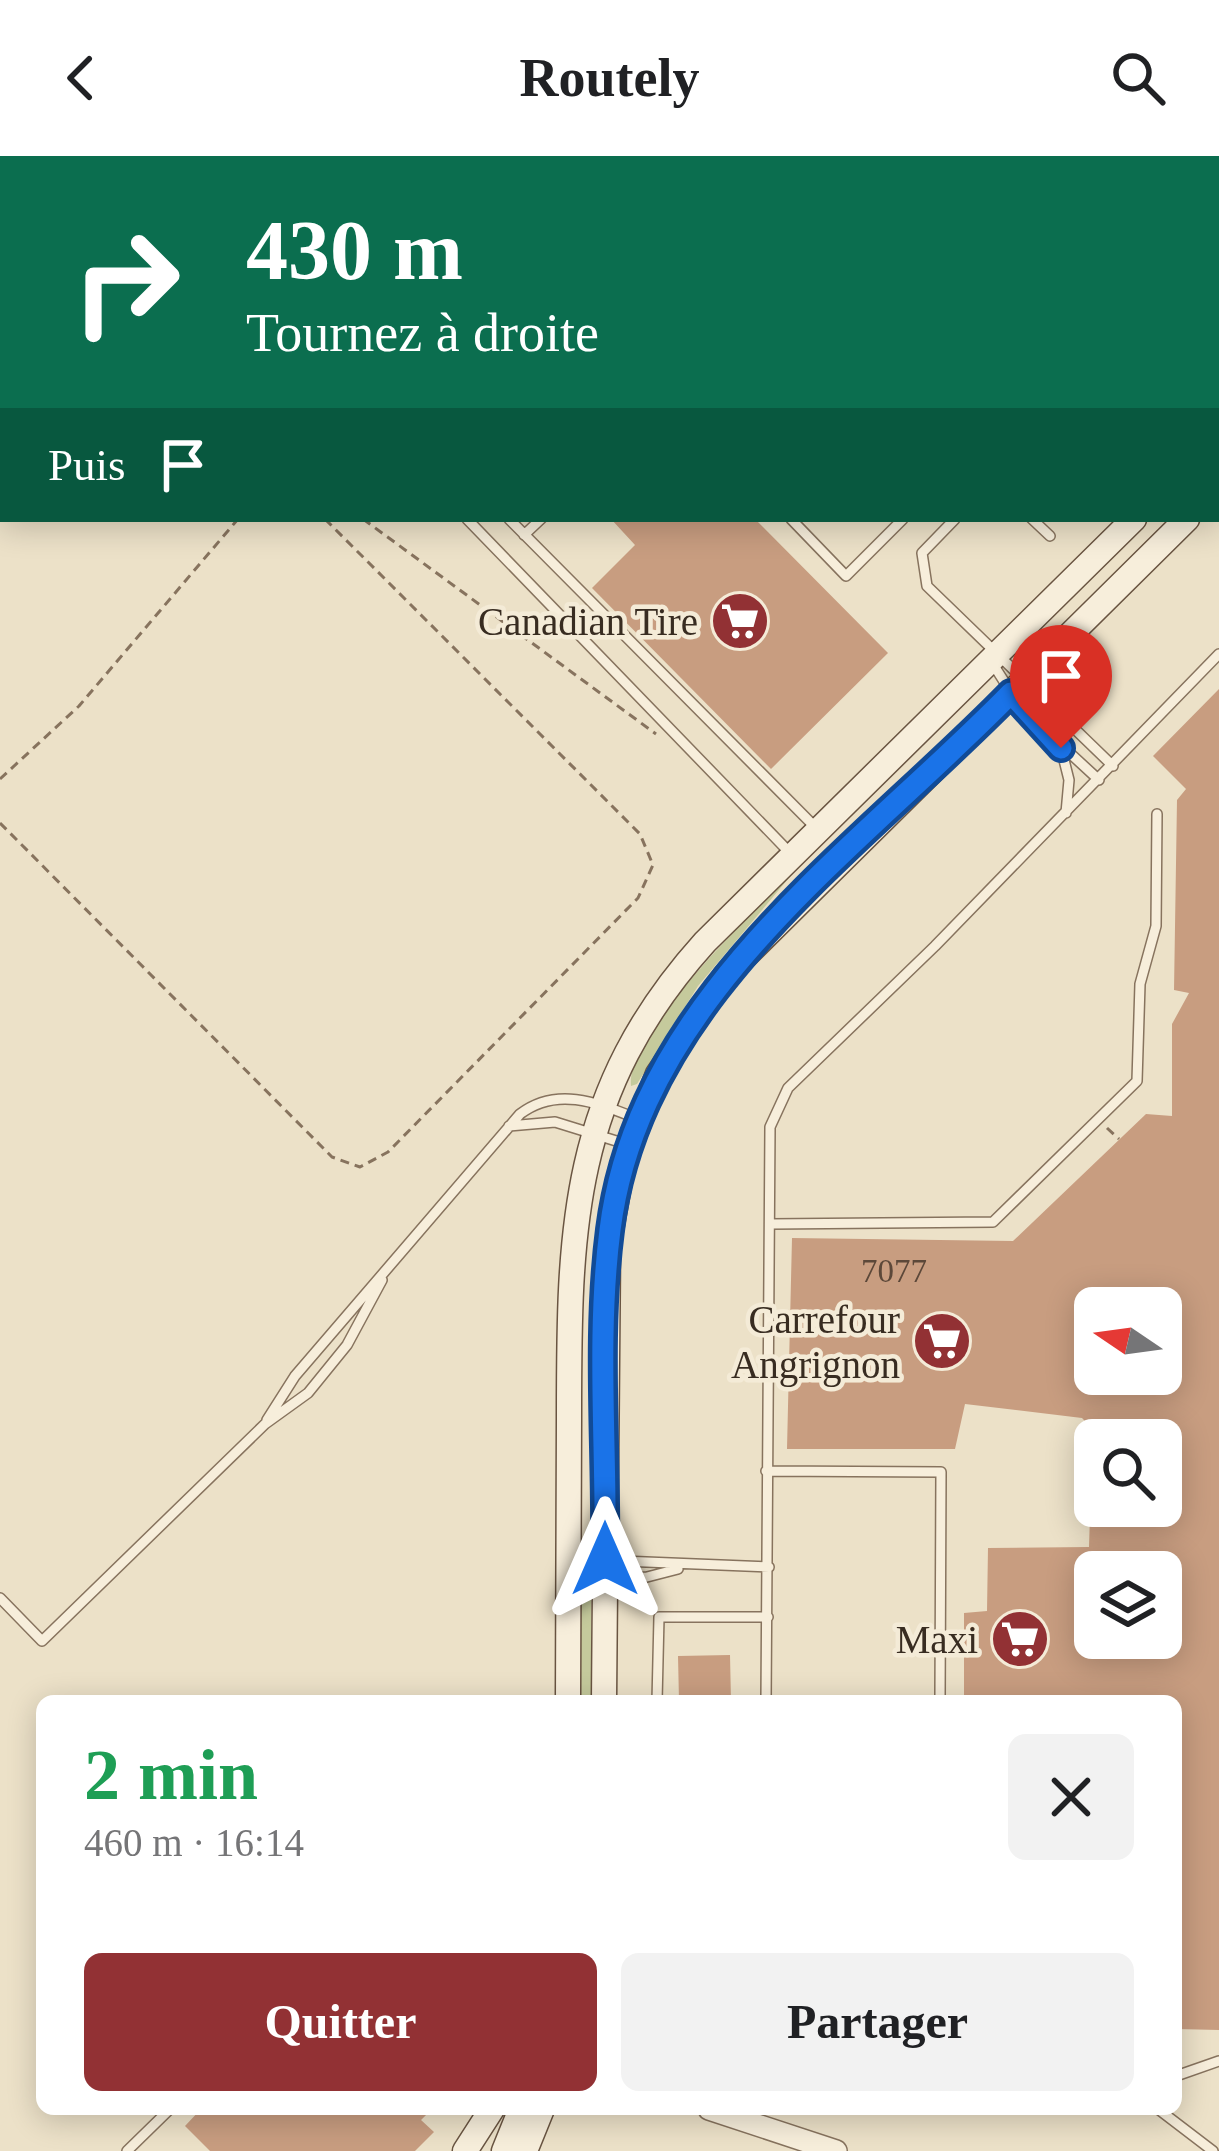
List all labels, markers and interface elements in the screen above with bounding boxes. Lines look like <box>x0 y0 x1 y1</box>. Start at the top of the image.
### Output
icon: back <box>48 45 114 111</box>
icon: search <box>1105 45 1171 111</box>
text: Routely <box>520 48 699 108</box>
icon: right <box>48 204 204 360</box>
text: 430 m <box>246 204 463 297</box>
text: Tournez à droite <box>246 303 599 363</box>
icon: arrive <box>150 432 216 498</box>
text: Puis <box>48 440 126 490</box>
supermarket icon: Canadian Tire <box>709 590 771 652</box>
place label: Canadian Tire <box>478 600 698 643</box>
pin <box>1010 625 1112 748</box>
icon: arrive <box>1028 643 1094 709</box>
house number: 7077 <box>861 1253 927 1289</box>
north arrow <box>1074 1287 1182 1395</box>
map controls <box>1074 1287 1182 1659</box>
place label: Carrefour Angrignon <box>731 1298 900 1387</box>
supermarket icon: Carrefour Angrignon <box>911 1310 973 1372</box>
button: search <box>1074 1419 1182 1527</box>
position arrow <box>542 1496 668 1622</box>
button: layers <box>1074 1551 1182 1659</box>
supermarket icon: Maxi <box>989 1608 1051 1670</box>
place label: Maxi <box>896 1618 978 1661</box>
button: close <box>1008 1734 1134 1860</box>
text: 2 min <box>84 1735 258 1815</box>
text: 460 m · 16:14 <box>84 1821 304 1864</box>
button: Quitter <box>84 1953 597 2091</box>
button: Partager <box>621 1953 1134 2091</box>

